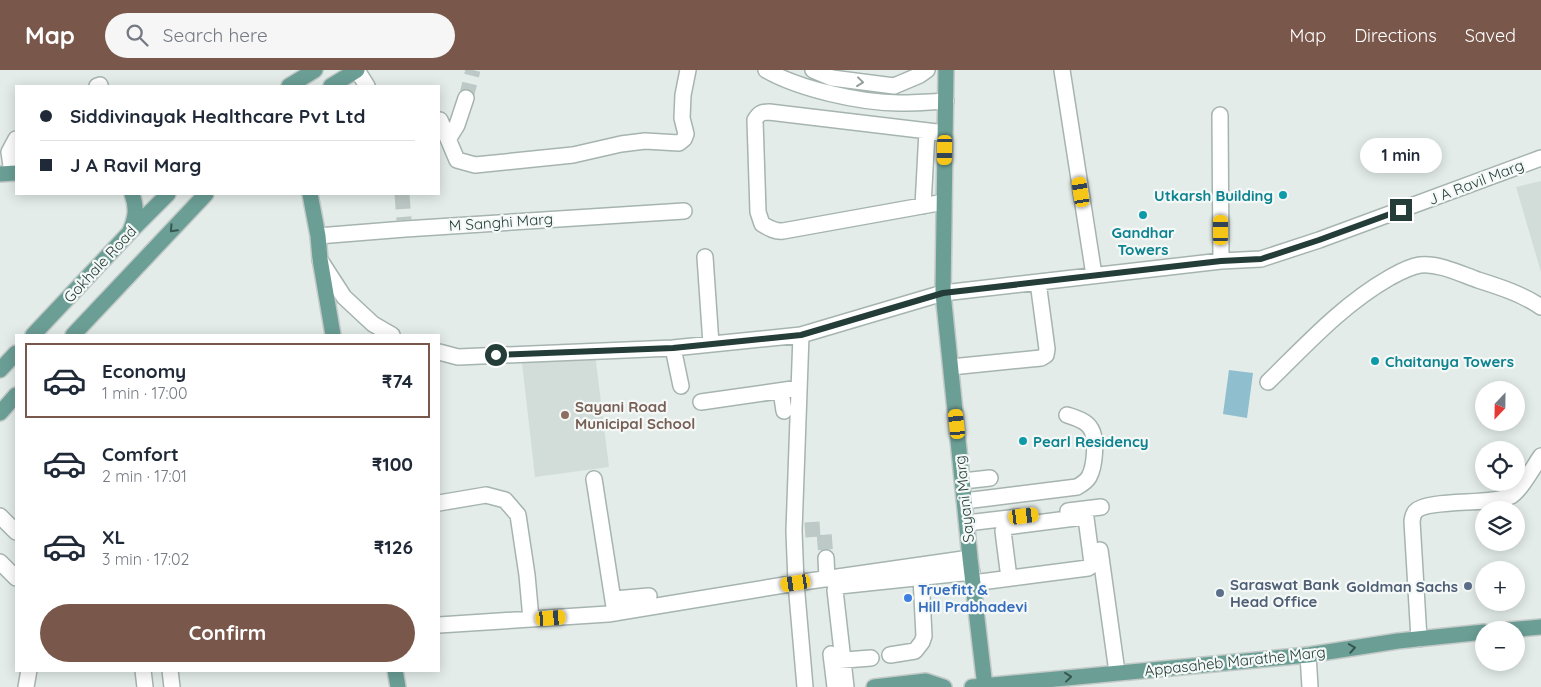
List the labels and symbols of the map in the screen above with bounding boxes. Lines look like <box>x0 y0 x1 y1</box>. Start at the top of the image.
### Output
one-way arrow <box>856 76 864 87</box>
car <box>937 135 952 165</box>
callout: 1 min <box>1360 138 1442 172</box>
street label: J A Ravil Marg <box>1426 155 1526 209</box>
car <box>1071 176 1090 208</box>
place label: Utkarsh Building <box>1154 186 1273 205</box>
marker: Utkarsh Building <box>1277 189 1289 201</box>
route end <box>1390 199 1412 221</box>
street label: M Sanghi Marg <box>448 209 554 235</box>
marker: Gandhar Towers <box>1137 209 1149 221</box>
car <box>1213 215 1228 245</box>
street label: Gokhale Road <box>60 222 140 306</box>
place label: Gandhar Towers <box>1111 223 1175 259</box>
one-way arrow <box>170 224 179 233</box>
route start <box>485 344 507 366</box>
place label: Chaitanya Towers <box>1385 352 1514 371</box>
marker: Chaitanya Towers <box>1369 355 1381 367</box>
north arrow <box>1475 381 1525 431</box>
place label: Sayani Road Municipal School <box>575 397 695 433</box>
car <box>947 408 966 440</box>
marker: Sayani Road Municipal School <box>559 409 571 421</box>
place label: Pearl Residency <box>1033 432 1149 451</box>
marker: Pearl Residency <box>1017 435 1029 447</box>
street label: Sayani Marg <box>950 454 978 544</box>
car <box>1008 507 1039 525</box>
car <box>780 573 811 593</box>
place label: Saraswat Bank Head Office <box>1230 575 1339 611</box>
place label: Goldman Sachs <box>1346 577 1458 596</box>
place label: Truefitt & Hill Prabhadevi <box>918 580 1027 616</box>
marker: Goldman Sachs <box>1462 580 1474 592</box>
marker: Saraswat Bank Head Office <box>1214 587 1226 599</box>
marker: Truefitt & Hill Prabhadevi <box>902 592 914 604</box>
car <box>535 609 566 627</box>
street label: Appasaheb Marathe Marg <box>1143 642 1327 680</box>
one-way arrow <box>1348 643 1356 654</box>
one-way arrow <box>1065 672 1073 683</box>

